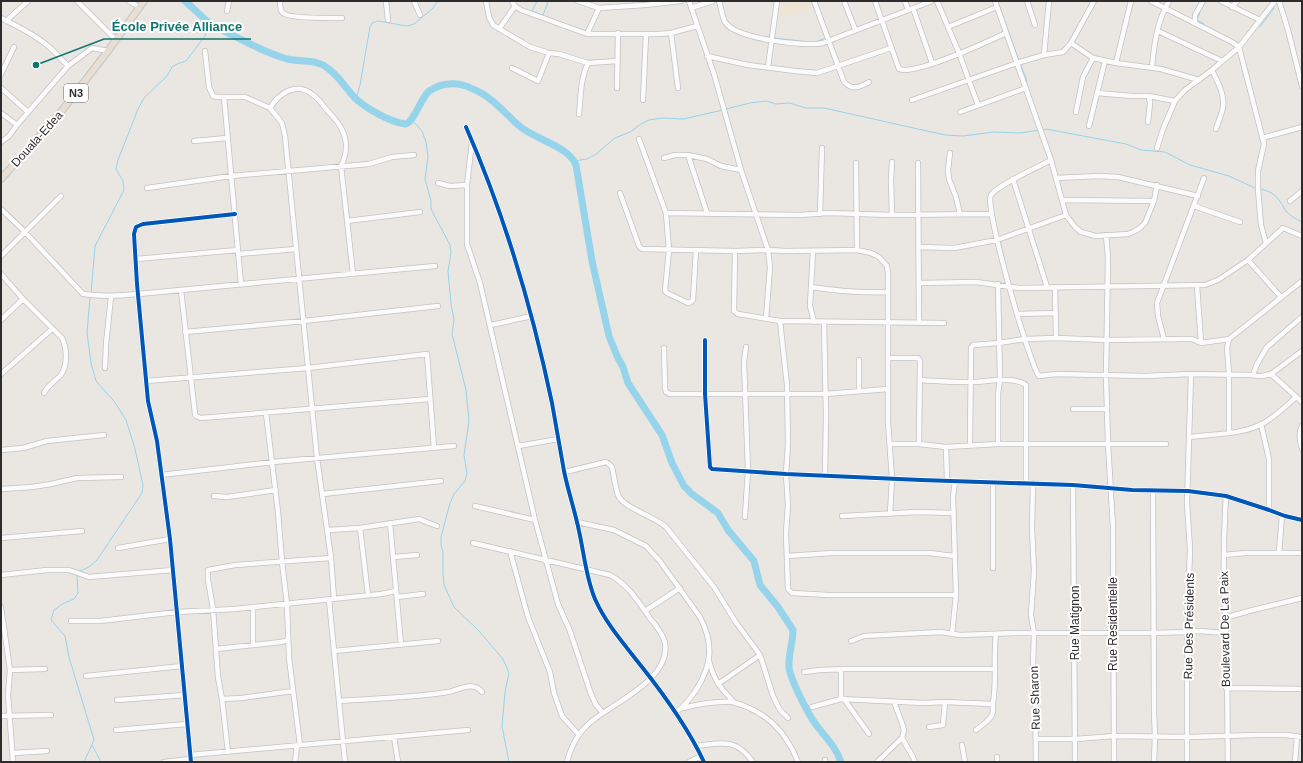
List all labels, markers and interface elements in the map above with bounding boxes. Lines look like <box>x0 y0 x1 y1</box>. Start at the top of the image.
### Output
callout: École Privée Alliance <box>104 14 251 39</box>
text: École Privée Alliance <box>112 19 242 34</box>
road number: N3 <box>64 84 88 102</box>
street label: Douala-Edea <box>8 108 66 170</box>
street label: Boulevard De La Paix <box>1217 571 1233 687</box>
street label: Rue Des Présidents <box>1181 573 1197 679</box>
street label: Rue Residentielle <box>1106 577 1120 671</box>
street label: Rue Matignon <box>1068 586 1082 660</box>
street label: Rue Sharon <box>1027 666 1043 730</box>

